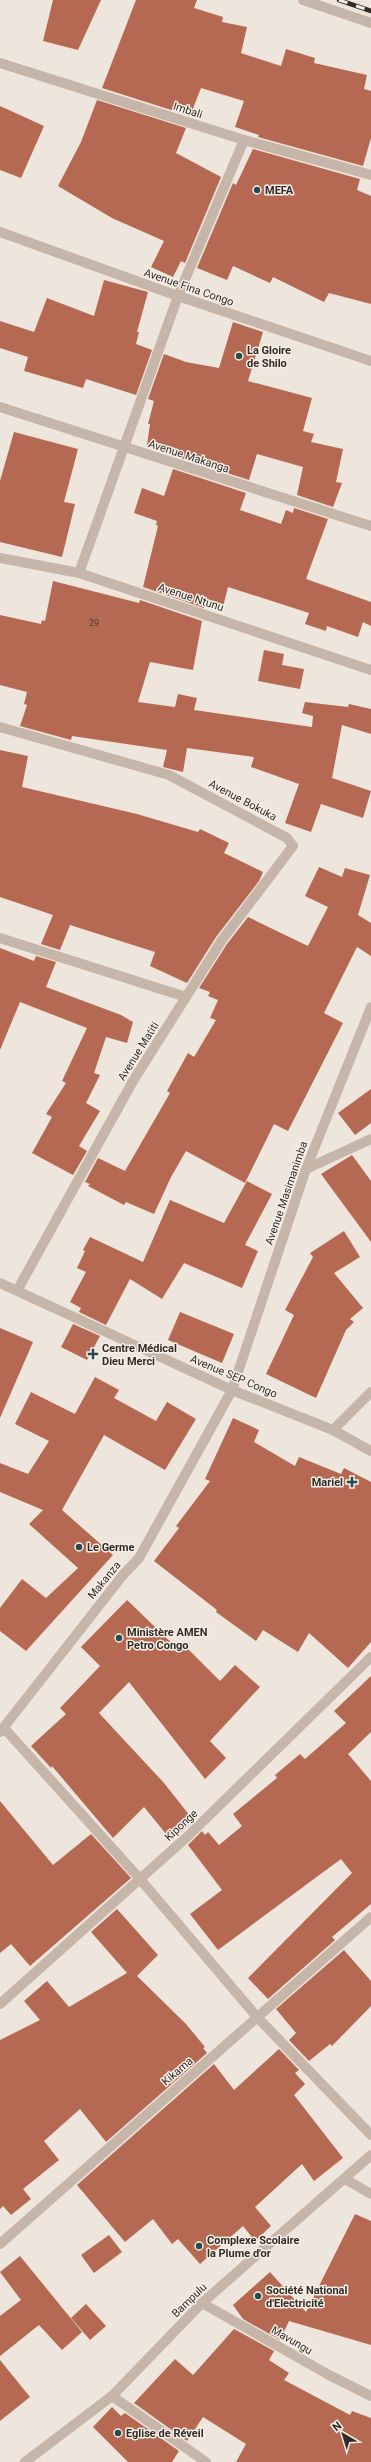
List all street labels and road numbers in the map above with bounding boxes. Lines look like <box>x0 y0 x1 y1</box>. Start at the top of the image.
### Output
street label: Imbali <box>171 100 204 121</box>
street label: Avenue Fina Congo <box>142 266 235 309</box>
street label: Avenue Makanga <box>147 437 231 476</box>
street label: Avenue Ntunu <box>156 581 225 614</box>
street label: Avenue Bokuka <box>207 777 279 824</box>
street label: Avenue Matiti <box>115 1019 162 1083</box>
street label: Avenue Masimanimba <box>263 1140 310 1247</box>
street label: Avenue SEP Congo <box>188 1352 279 1401</box>
street label: Makanza <box>85 1559 123 1602</box>
street label: Kiponge <box>162 1807 201 1844</box>
street label: Kikama <box>159 2054 195 2088</box>
street label: Bampulu <box>169 2281 209 2320</box>
street label: Mavungu <box>269 2323 315 2357</box>

